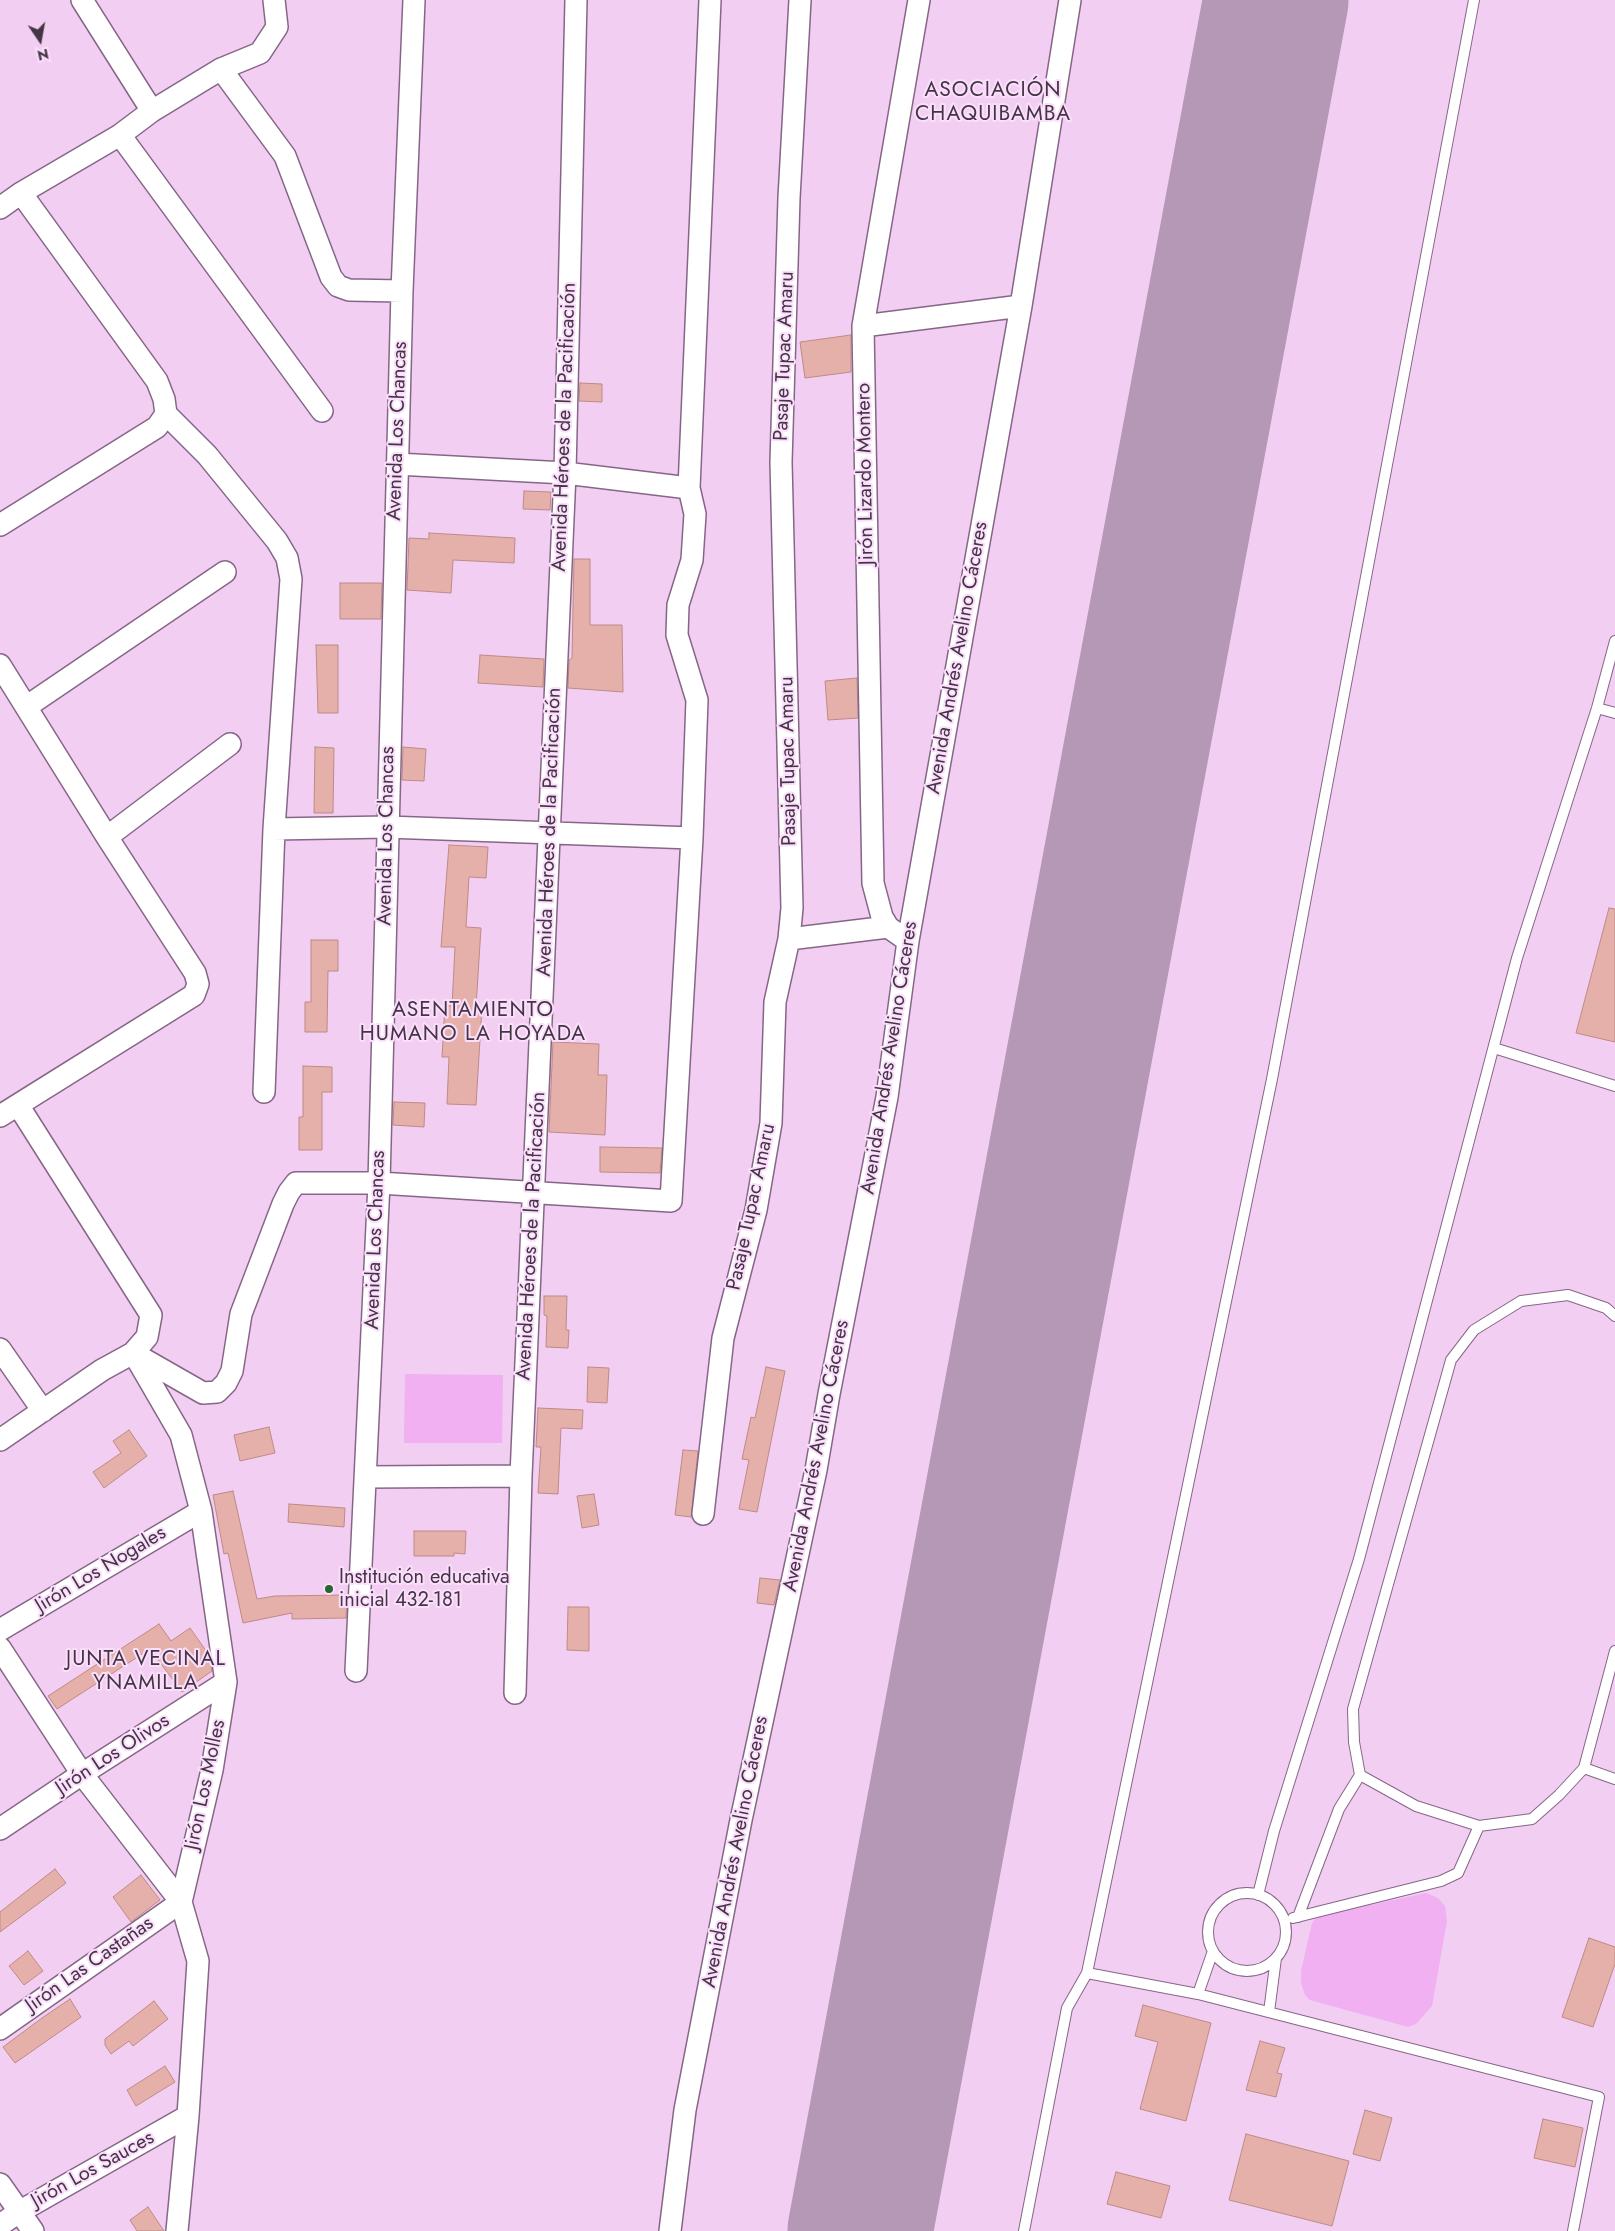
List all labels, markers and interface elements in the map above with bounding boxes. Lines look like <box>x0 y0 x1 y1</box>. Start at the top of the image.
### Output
north arrow <box>15 15 65 65</box>
text: N <box>36 44 51 66</box>
district label: ASOCIACIÓN CHAQUIBAMBA <box>914 78 1072 128</box>
street label: Pasaje Tupac Amaru <box>770 271 800 441</box>
street label: Avenida Héroes de la Pacificación <box>548 282 582 572</box>
street label: Avenida Los Chancas <box>383 341 413 521</box>
street label: Jirón Lizardo Montero <box>852 383 880 565</box>
street label: Avenida Andrés Avelino Cáceres <box>922 520 994 796</box>
street label: Pasaje Tupac Amaru <box>776 676 802 846</box>
street label: Avenida Héroes de la Pacificación <box>533 687 567 977</box>
street label: Avenida Los Chancas <box>373 746 401 926</box>
street label: Avenida Andrés Avelino Cáceres <box>857 920 923 1196</box>
district label: ASENTAMIENTO HUMANO LA HOYADA <box>358 998 588 1048</box>
street label: Avenida Héroes de la Pacificación <box>512 1091 552 1381</box>
street label: Pasaje Tupac Amaru <box>723 1122 781 1292</box>
street label: Avenida Los Chancas <box>361 1150 391 1330</box>
street label: Avenida Andrés Avelino Cáceres <box>779 1318 855 1594</box>
street label: Jirón Los Nogales <box>31 1522 171 1618</box>
place label: Institución educativa inicial 432-181 <box>339 1566 510 1613</box>
marker: Institución educativa inicial 432-181 <box>323 1583 335 1595</box>
district label: JUNTA VECINAL YNAMILLA <box>64 1647 228 1697</box>
street label: Jirón Los Olivos <box>52 1709 174 1801</box>
street label: Avenida Andrés Avelino Cáceres <box>698 1714 774 1990</box>
street label: Jirón Los Molles <box>180 1718 232 1852</box>
street label: Jirón Las Castañas <box>21 1912 159 2018</box>
street label: Jirón Los Sauces <box>27 2126 159 2214</box>

